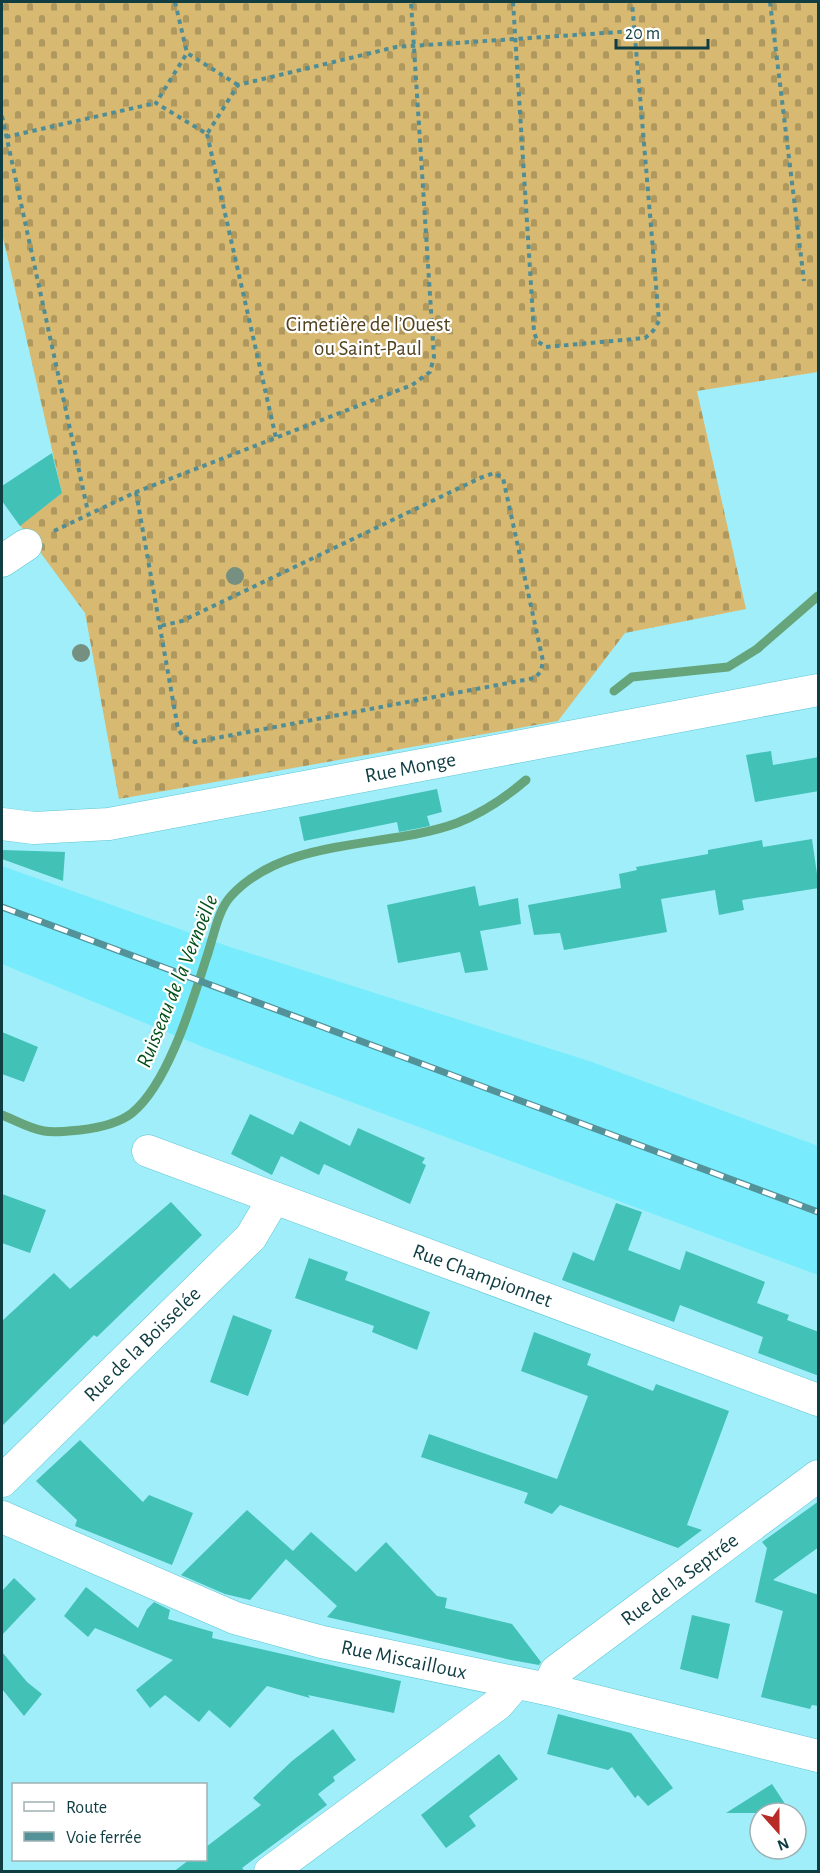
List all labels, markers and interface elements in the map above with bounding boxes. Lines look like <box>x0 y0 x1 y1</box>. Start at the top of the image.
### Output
scale bar <box>616 12 708 50</box>
text: 20 m <box>625 25 660 43</box>
park label: Cimetière de l’Ouest ou Saint-Paul <box>286 314 450 359</box>
street label: Rue Monge <box>363 748 458 786</box>
water label: Ruisseau de la Vernoëlle <box>132 891 222 1071</box>
street label: Rue Championnet <box>410 1240 555 1311</box>
street label: Rue de la Boisselée <box>80 1282 204 1405</box>
street label: Rue de la Septrée <box>617 1529 742 1629</box>
street label: Rue Miscailloux <box>339 1636 469 1682</box>
legend <box>12 1783 207 1861</box>
text: Route <box>66 1799 107 1817</box>
north arrow <box>748 1801 808 1861</box>
text: Voie ferrée <box>66 1829 141 1847</box>
text: N <box>775 1835 791 1854</box>

